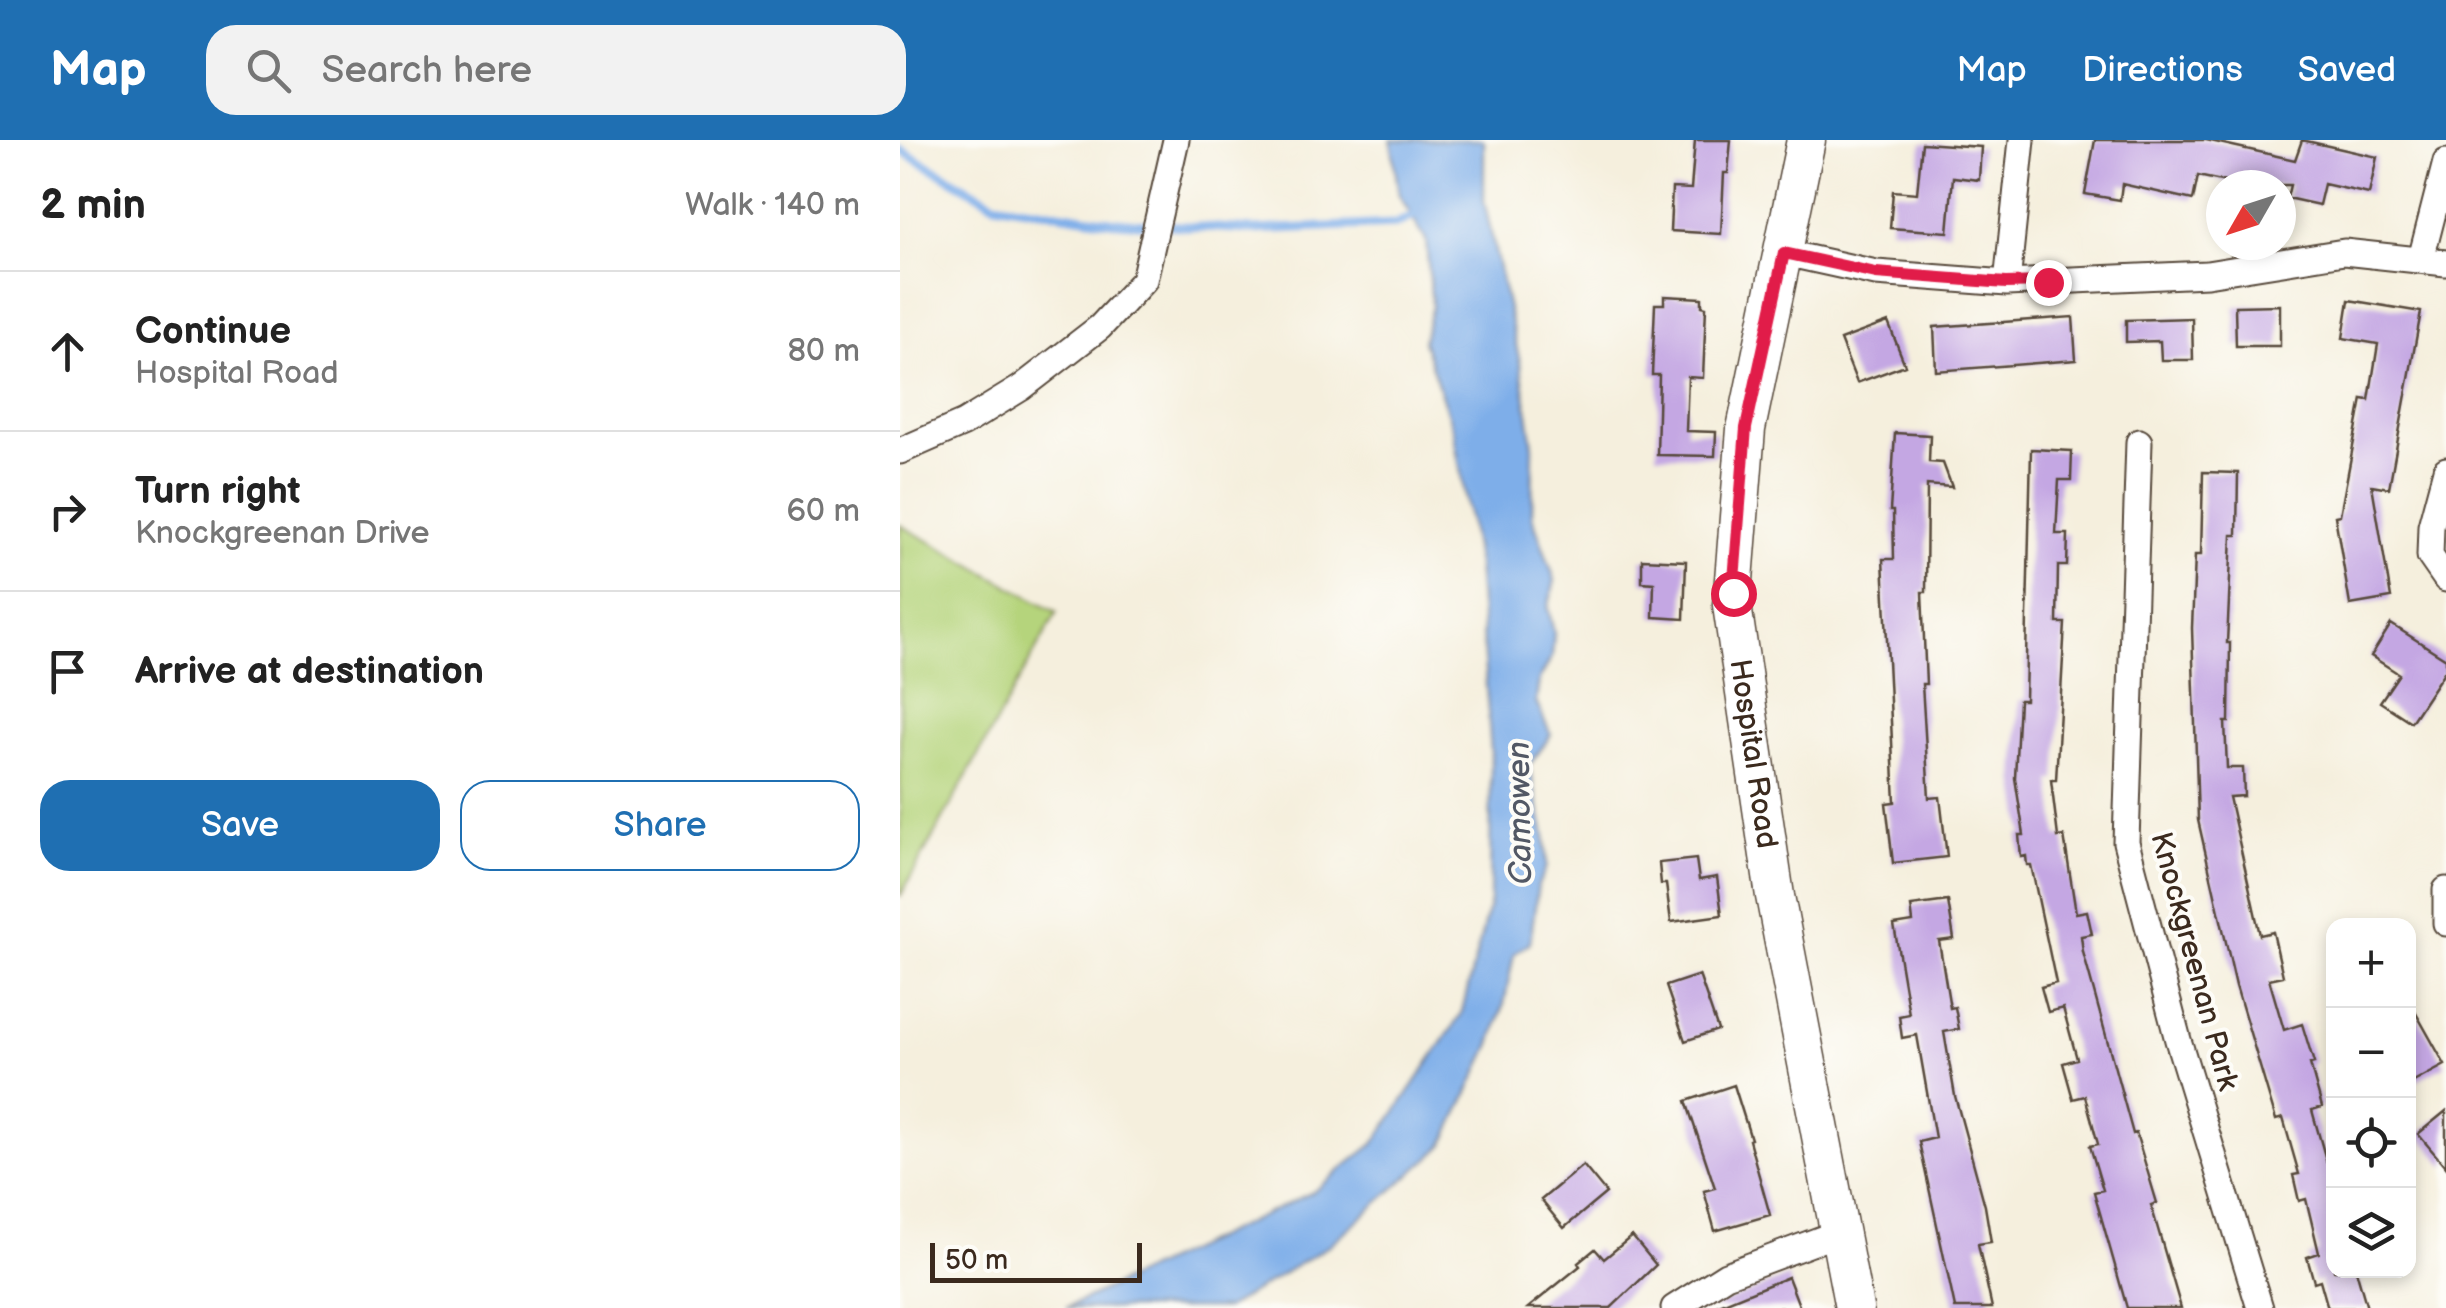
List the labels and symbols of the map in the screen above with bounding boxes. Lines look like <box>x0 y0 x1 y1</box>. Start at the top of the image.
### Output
north arrow <box>2206 170 2296 260</box>
route end <box>2026 260 2072 306</box>
route start <box>1711 571 1757 617</box>
street label: Hospital Road <box>1721 657 1785 851</box>
water label: Camowen <box>1500 741 1541 885</box>
street label: Knockgreenan Park <box>2142 828 2246 1095</box>
scale bar <box>930 1238 1142 1282</box>

